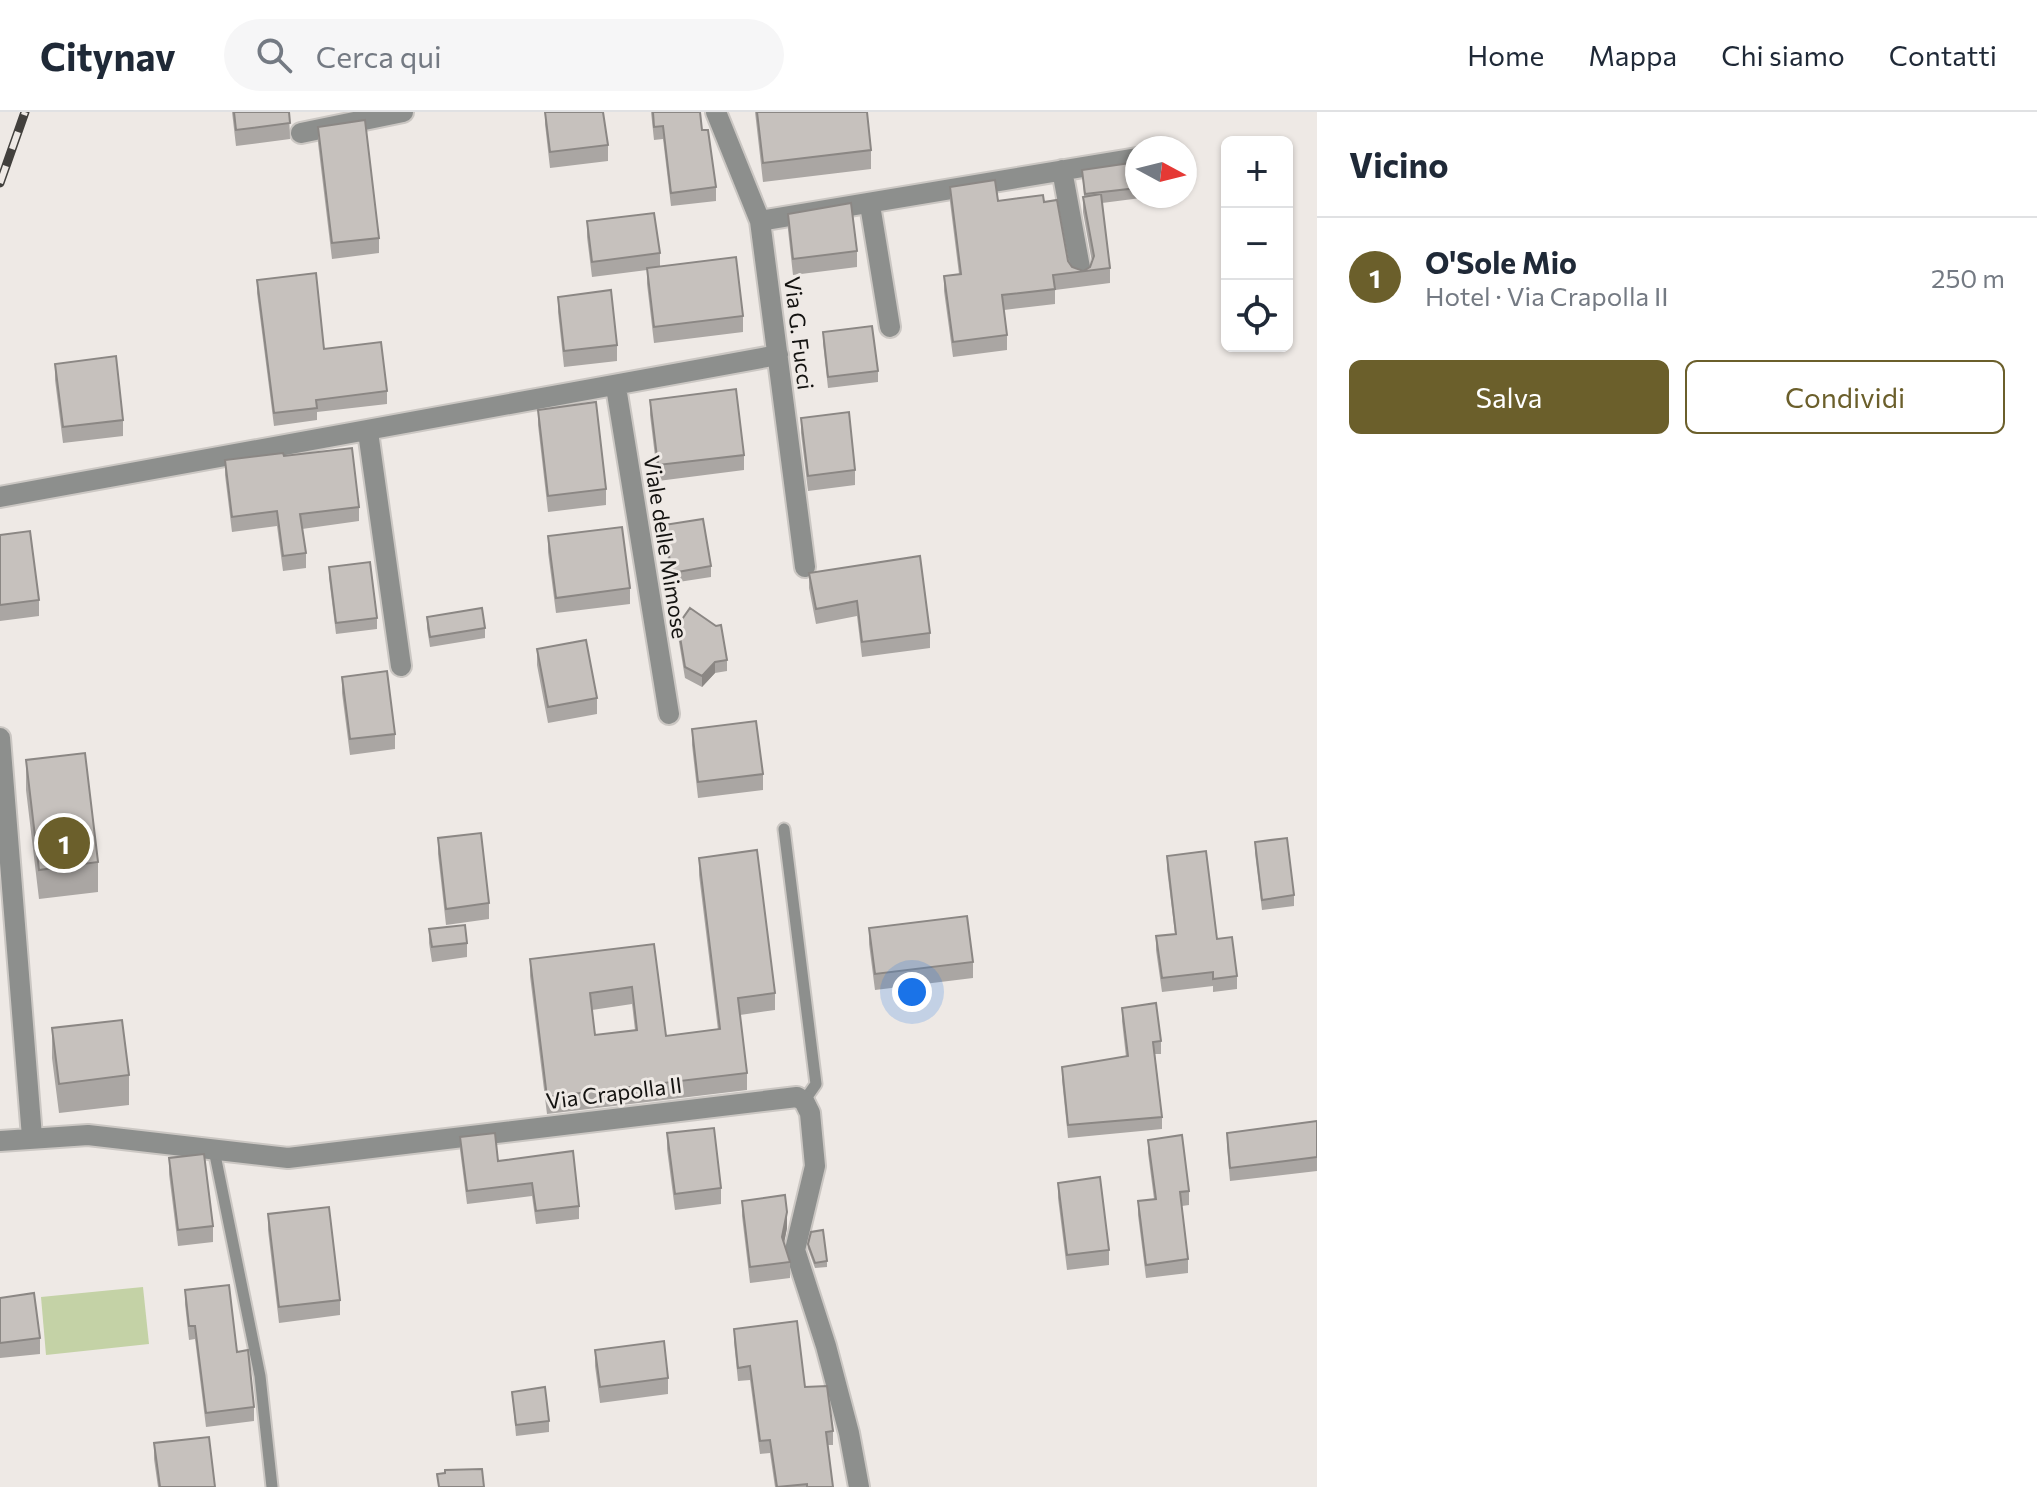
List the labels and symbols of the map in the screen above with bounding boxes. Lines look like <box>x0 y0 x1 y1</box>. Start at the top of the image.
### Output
north arrow <box>1125 136 1197 208</box>
street label: Via G. Fucci <box>779 275 820 391</box>
street label: Viale delle Mimose <box>639 453 694 641</box>
pin: 1 <box>38 813 90 873</box>
your location <box>892 972 932 1012</box>
street label: Via Crapolla II <box>544 1071 684 1114</box>

